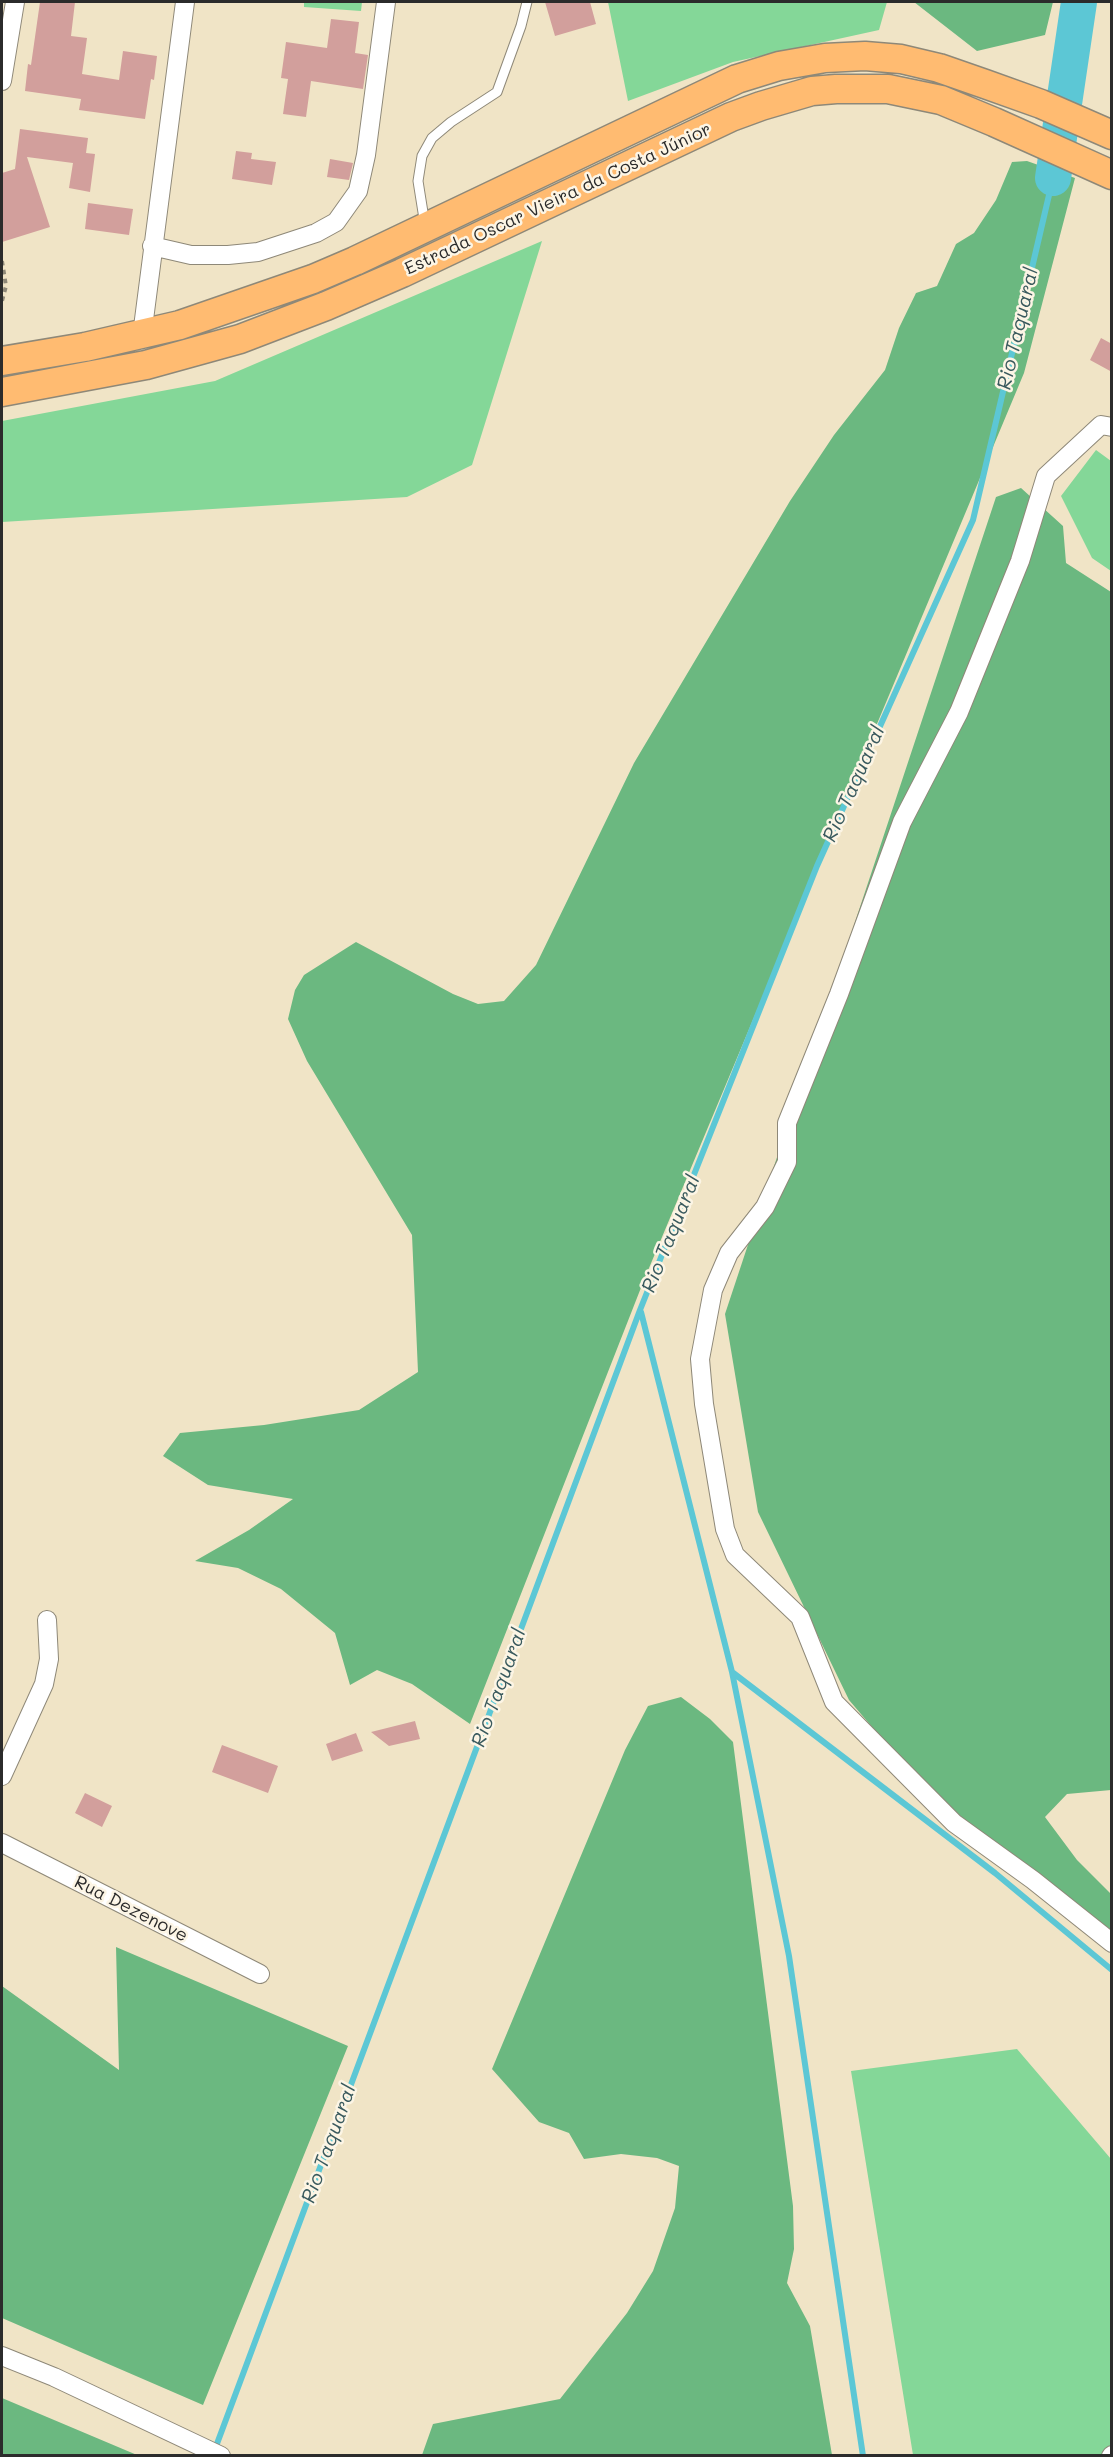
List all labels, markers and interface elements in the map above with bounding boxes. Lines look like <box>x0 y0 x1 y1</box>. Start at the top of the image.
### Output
street label: Estrada Oscar Vieira da Costa Júnior <box>401 118 715 280</box>
water label: Rio Taquaral <box>992 266 1044 392</box>
water label: Rio Taquaral <box>818 722 890 846</box>
water label: Rio Taquaral <box>637 1172 705 1296</box>
water label: Rio Taquaral <box>466 1625 532 1751</box>
street label: Rua Dezenove <box>71 1871 191 1947</box>
water label: Rio Taquaral <box>296 2081 362 2207</box>

